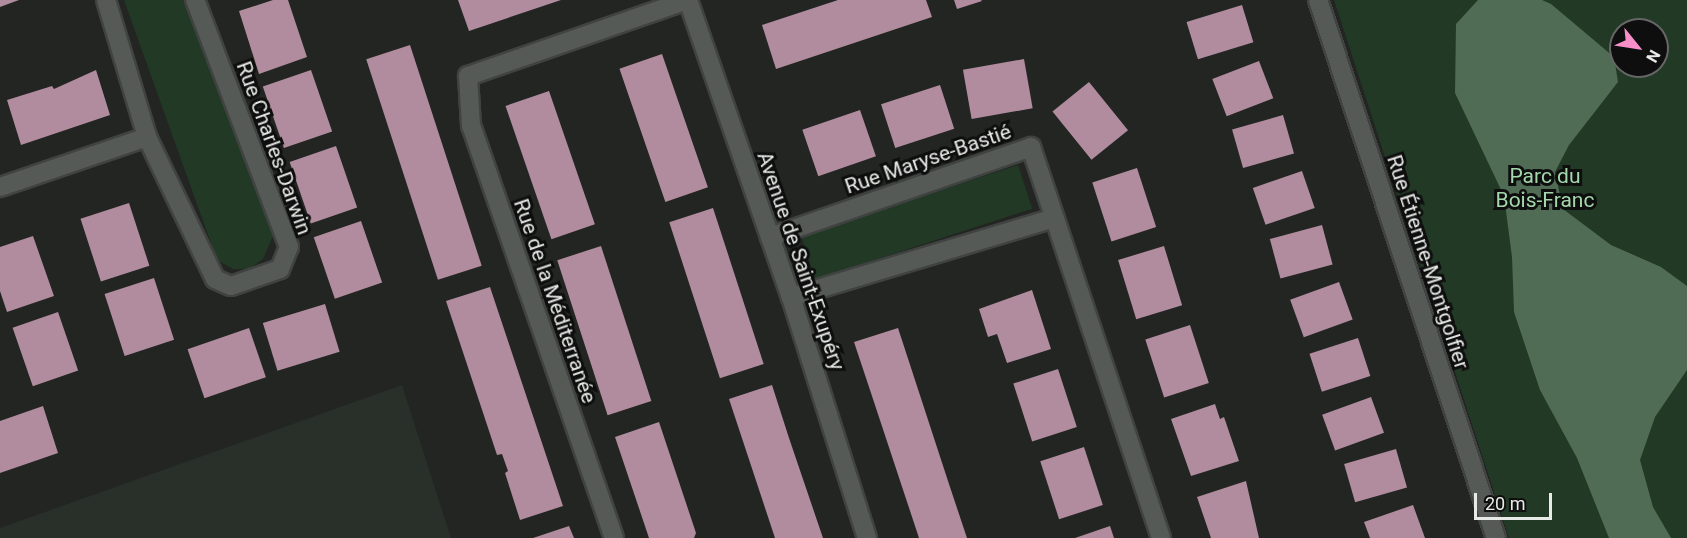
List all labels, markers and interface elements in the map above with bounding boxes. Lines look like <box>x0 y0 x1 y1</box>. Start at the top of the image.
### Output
north arrow <box>1609 18 1669 78</box>
text: N <box>1642 47 1664 66</box>
street label: Rue Charles-Darwin <box>231 58 317 238</box>
street label: Rue Maryse-Bastié <box>842 119 1014 199</box>
street label: Avenue de Saint-Exupéry <box>752 148 850 374</box>
street label: Rue Étienne-Montgolfier <box>1381 152 1475 372</box>
park label: Parc du Bois-Franc <box>1496 163 1594 213</box>
street label: Rue de la Méditerranée <box>508 196 602 406</box>
scale bar <box>1477 481 1555 519</box>
text: 20 m <box>1485 493 1525 514</box>

